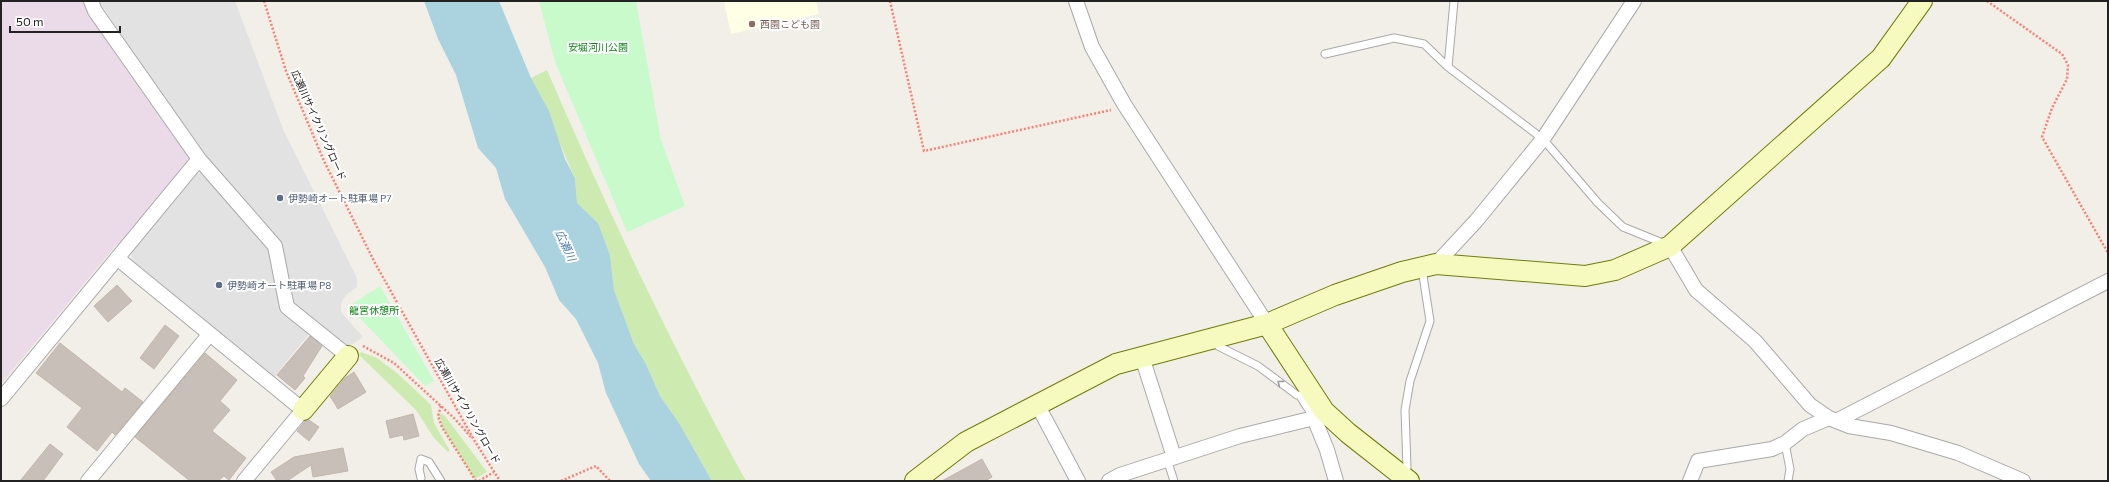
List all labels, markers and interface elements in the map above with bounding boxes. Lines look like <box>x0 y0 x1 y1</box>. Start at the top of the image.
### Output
scale bar <box>10 8 120 34</box>
text: 50 m <box>16 14 44 28</box>
place label: 西園こども園 <box>760 18 820 30</box>
marker: 西園こども園 <box>747 19 757 29</box>
park label: 安堀河川公園 <box>568 41 628 53</box>
street label: 広瀬川サイクリングロード <box>289 68 349 182</box>
place label: 伊勢崎オート駐車場 P7 <box>288 192 391 204</box>
marker: 伊勢崎オート駐車場 P7 <box>275 193 285 203</box>
water label: 広瀬川 <box>553 227 579 264</box>
place label: 伊勢崎オート駐車場 P8 <box>227 279 331 291</box>
marker: 伊勢崎オート駐車場 P8 <box>214 280 224 290</box>
park label: 龍宮休憩所 <box>349 304 399 316</box>
street label: 広瀬川サイクリングロード <box>433 356 503 466</box>
one-way arrow <box>1277 380 1284 388</box>

